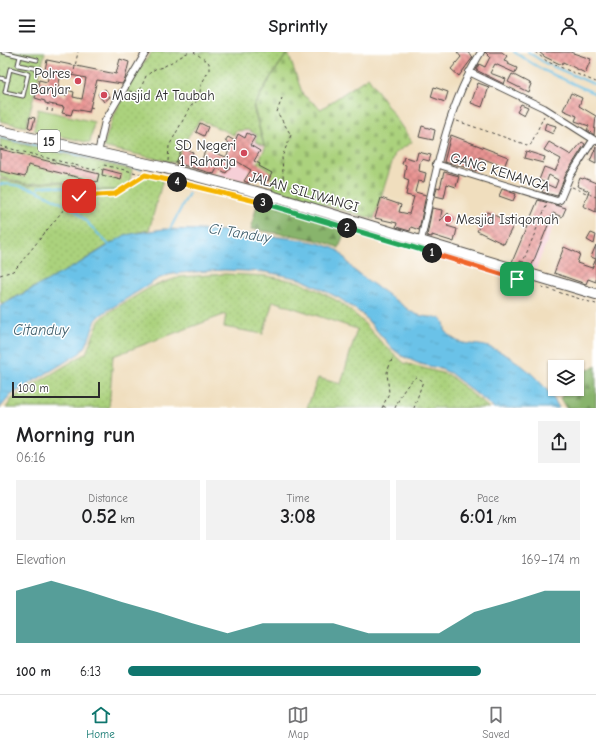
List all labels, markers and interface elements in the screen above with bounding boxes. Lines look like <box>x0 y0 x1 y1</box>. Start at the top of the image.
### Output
icon: menu <box>16 15 38 37</box>
icon: person <box>558 15 580 37</box>
text: Sprintly <box>268 16 328 37</box>
place label: Polres Banjar <box>30 65 70 98</box>
marker: Polres Banjar <box>73 76 83 86</box>
place label: Masjid At Taubah <box>112 87 215 104</box>
marker: Masjid At Taubah <box>99 90 109 100</box>
road number: 15 <box>38 130 60 152</box>
place label: SD Negeri 1 Raharja <box>175 137 236 170</box>
marker: SD Negeri 1 Raharja <box>239 148 249 158</box>
street label: GANG KENANGA <box>448 149 552 195</box>
street label: JALAN SILIWANGI <box>247 168 361 216</box>
pin: 4 <box>167 172 187 192</box>
text: 4 <box>174 175 180 188</box>
pin <box>62 179 96 213</box>
icon: check <box>68 185 90 207</box>
pin: 3 <box>253 193 273 213</box>
text: 3 <box>260 196 266 209</box>
place label: Mesjid Istiqomah <box>456 211 559 228</box>
marker: Mesjid Istiqomah <box>443 214 453 224</box>
pin: 2 <box>337 218 357 238</box>
water label: Ci Tanduy <box>208 219 274 247</box>
text: 2 <box>344 221 350 234</box>
pin: 1 <box>422 243 442 263</box>
text: 1 <box>430 246 434 259</box>
pin <box>500 262 534 296</box>
icon: arrive <box>506 268 528 290</box>
water label: Citanduy <box>13 321 70 339</box>
map controls <box>548 360 584 396</box>
button: layers <box>548 360 584 396</box>
scale bar <box>12 380 100 399</box>
text: 100 m <box>18 382 49 395</box>
button: share <box>538 421 580 463</box>
text: Morning run <box>16 422 135 448</box>
text: 06:16 <box>16 450 46 465</box>
text: Distance <box>88 492 128 505</box>
text: Time <box>287 492 309 505</box>
text: Pace <box>477 492 499 505</box>
text: 0.52 <box>81 505 117 528</box>
text: 3:08 <box>280 505 316 528</box>
text: 6:01 <box>460 505 494 528</box>
text: km <box>117 513 135 526</box>
text: /km <box>494 513 516 526</box>
text: Elevation <box>16 552 66 567</box>
text: 169–174 m <box>521 552 580 567</box>
text: 100 m <box>16 664 51 679</box>
text: 6:13 <box>80 664 101 679</box>
tab: Home <box>86 704 115 741</box>
tab: Map <box>287 704 309 741</box>
tab: Saved <box>482 704 510 741</box>

